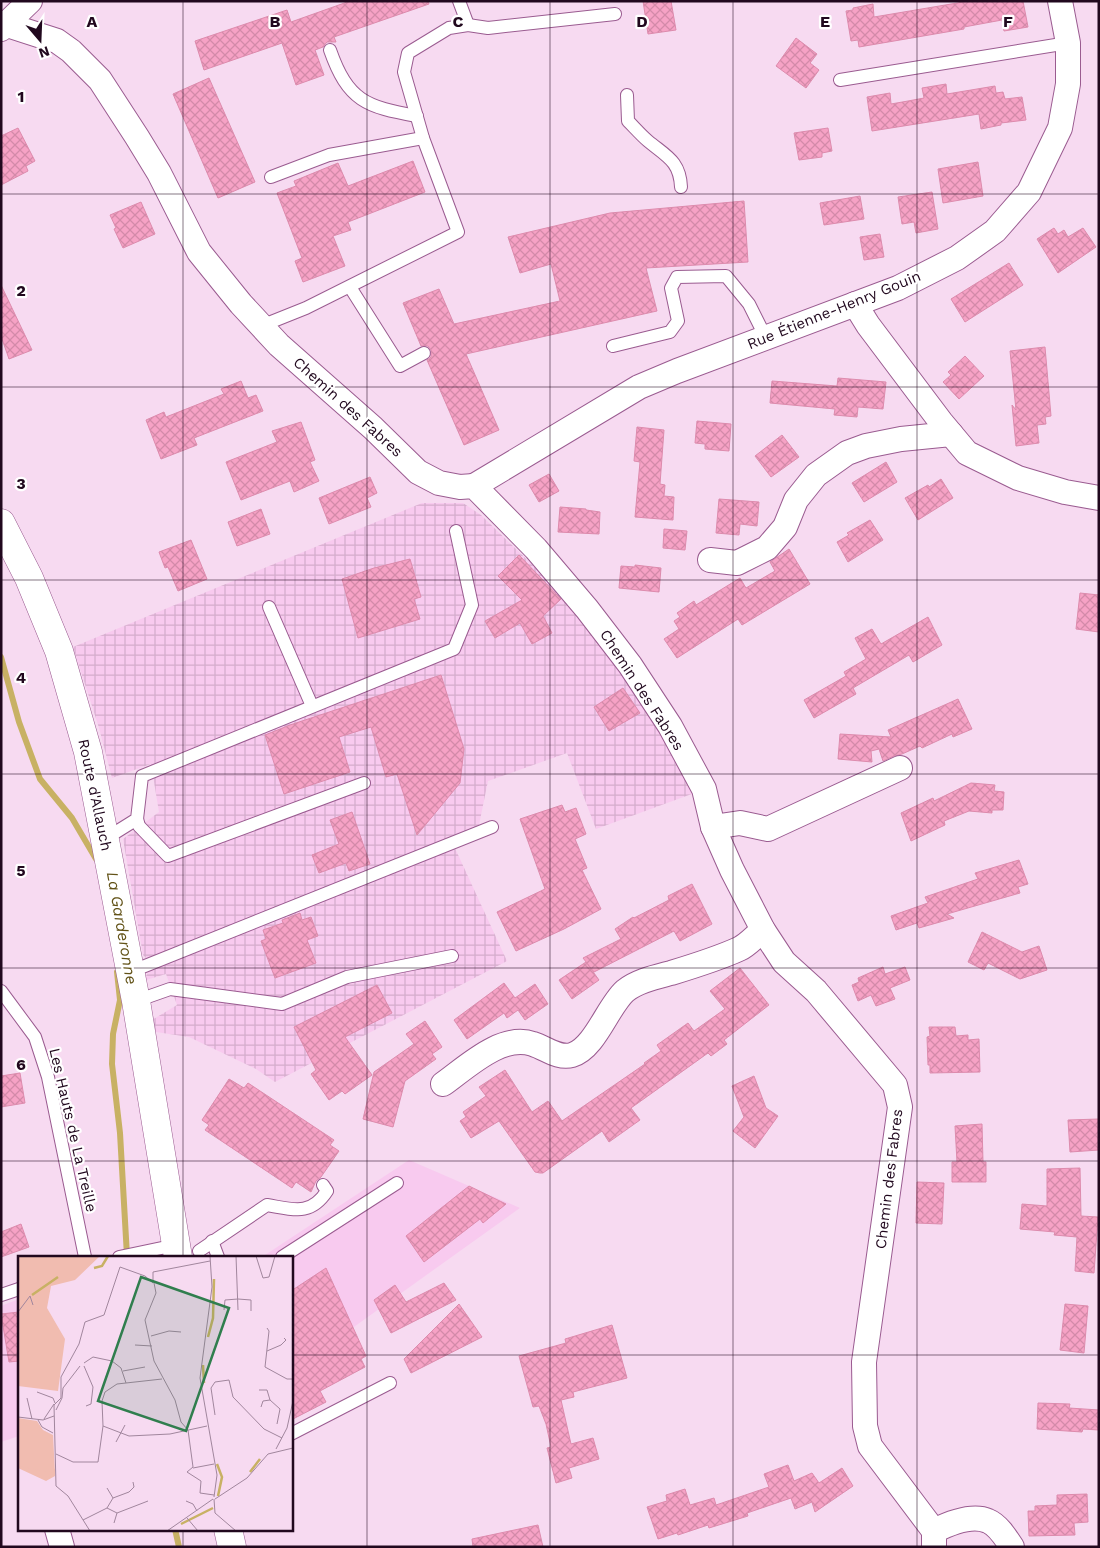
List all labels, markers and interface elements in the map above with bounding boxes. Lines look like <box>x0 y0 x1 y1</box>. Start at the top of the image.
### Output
text: A <box>87 12 98 31</box>
text: B <box>270 12 281 31</box>
text: C <box>453 12 464 31</box>
text: D <box>636 12 648 31</box>
text: E <box>820 12 830 31</box>
text: F <box>1003 12 1013 31</box>
north arrow <box>15 15 65 65</box>
text: N <box>37 43 52 62</box>
text: 1 <box>18 87 24 106</box>
street label: Rue Étienne-Henry Gouin <box>745 267 923 353</box>
text: 2 <box>16 281 26 300</box>
street label: Chemin des Fabres <box>290 353 406 461</box>
text: 3 <box>16 474 26 493</box>
street label: Chemin des Fabres <box>596 626 688 754</box>
text: 4 <box>16 668 26 687</box>
street label: Route d'Allauch <box>74 737 116 853</box>
text: 5 <box>16 861 26 880</box>
water label: La Garderonne <box>103 870 141 986</box>
street label: Les Hauts de La Treille <box>45 1046 101 1214</box>
text: 6 <box>16 1055 26 1074</box>
street label: Chemin des Fabres <box>871 1108 907 1250</box>
inset map <box>18 1256 292 1530</box>

